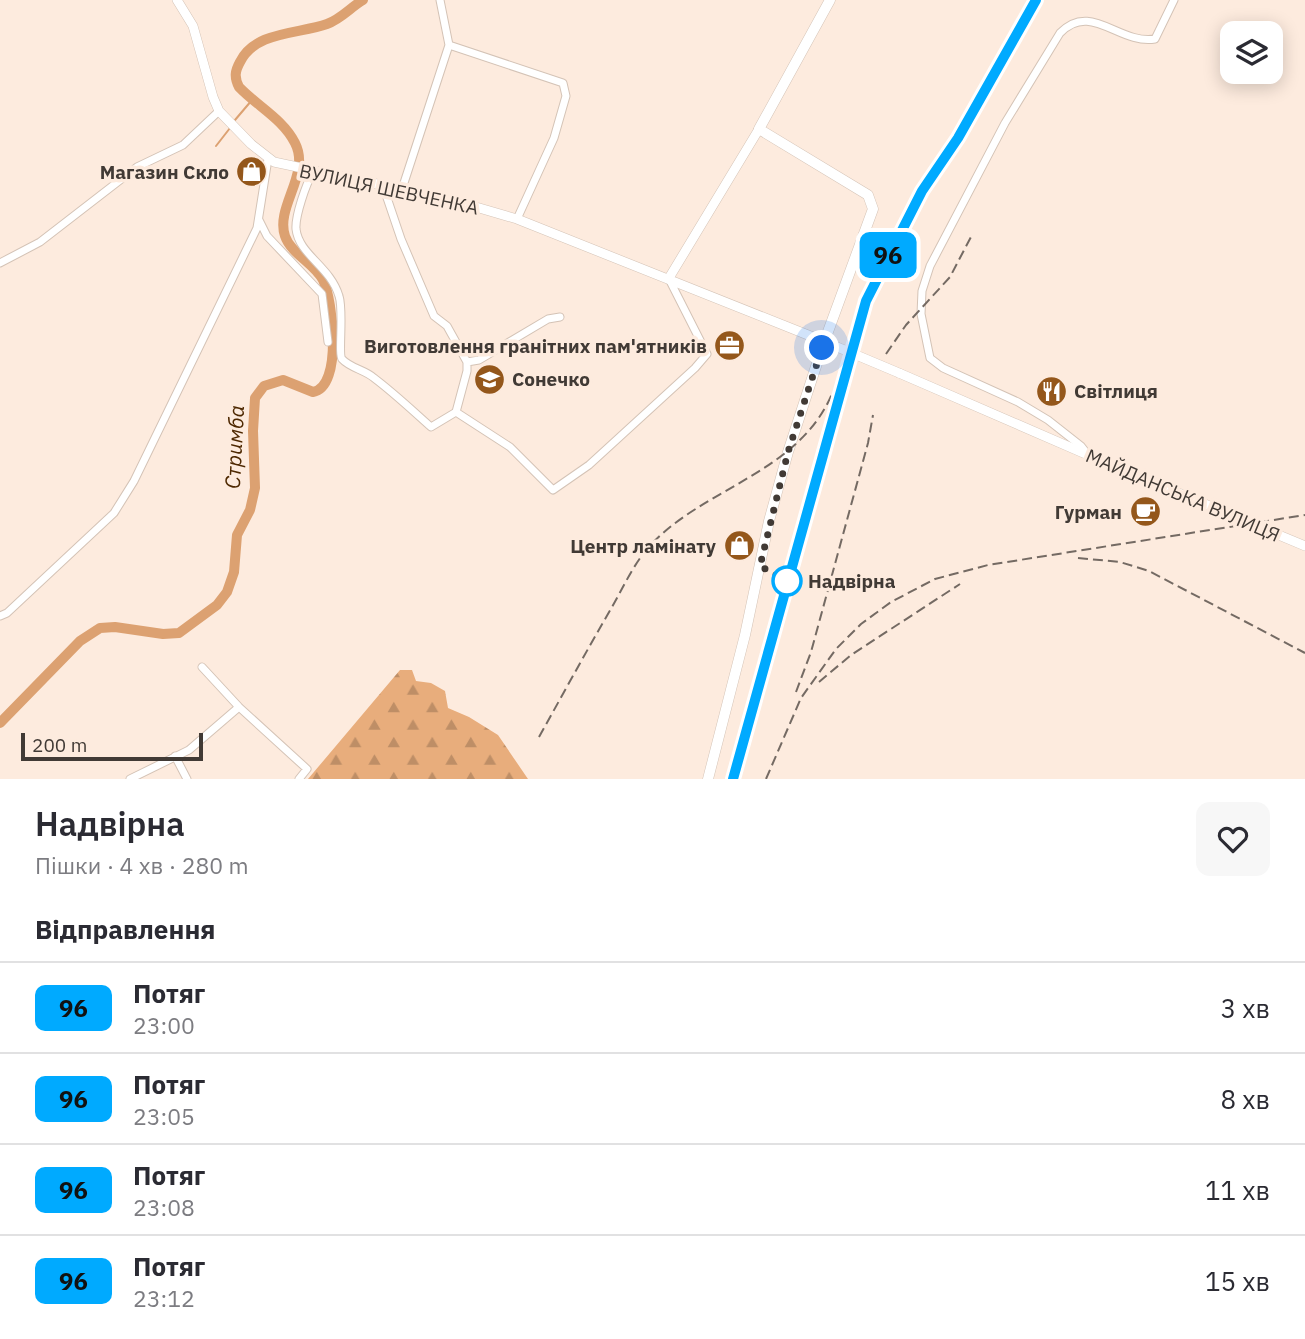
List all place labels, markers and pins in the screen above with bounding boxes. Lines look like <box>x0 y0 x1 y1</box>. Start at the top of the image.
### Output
shop icon: Магазин Скло <box>235 155 269 189</box>
place label: Магазин Скло <box>100 160 229 184</box>
office icon: Виготовлення гранітних пам'ятників <box>713 329 747 363</box>
place label: Виготовлення гранітних пам'ятників <box>364 334 707 358</box>
school or university icon: Сонечко <box>472 362 506 396</box>
place label: Сонечко <box>512 367 590 391</box>
restaurant icon: Світлиця <box>1034 374 1068 408</box>
place label: Світлиця <box>1074 379 1158 403</box>
cafe icon: Гурман <box>1128 495 1162 529</box>
place label: Гурман <box>1055 500 1122 524</box>
shop icon: Центр ламінату <box>722 529 756 563</box>
place label: Центр ламінату <box>570 534 717 558</box>
marker: Надвірна <box>772 566 802 596</box>
place label: Надвірна <box>808 569 896 593</box>

